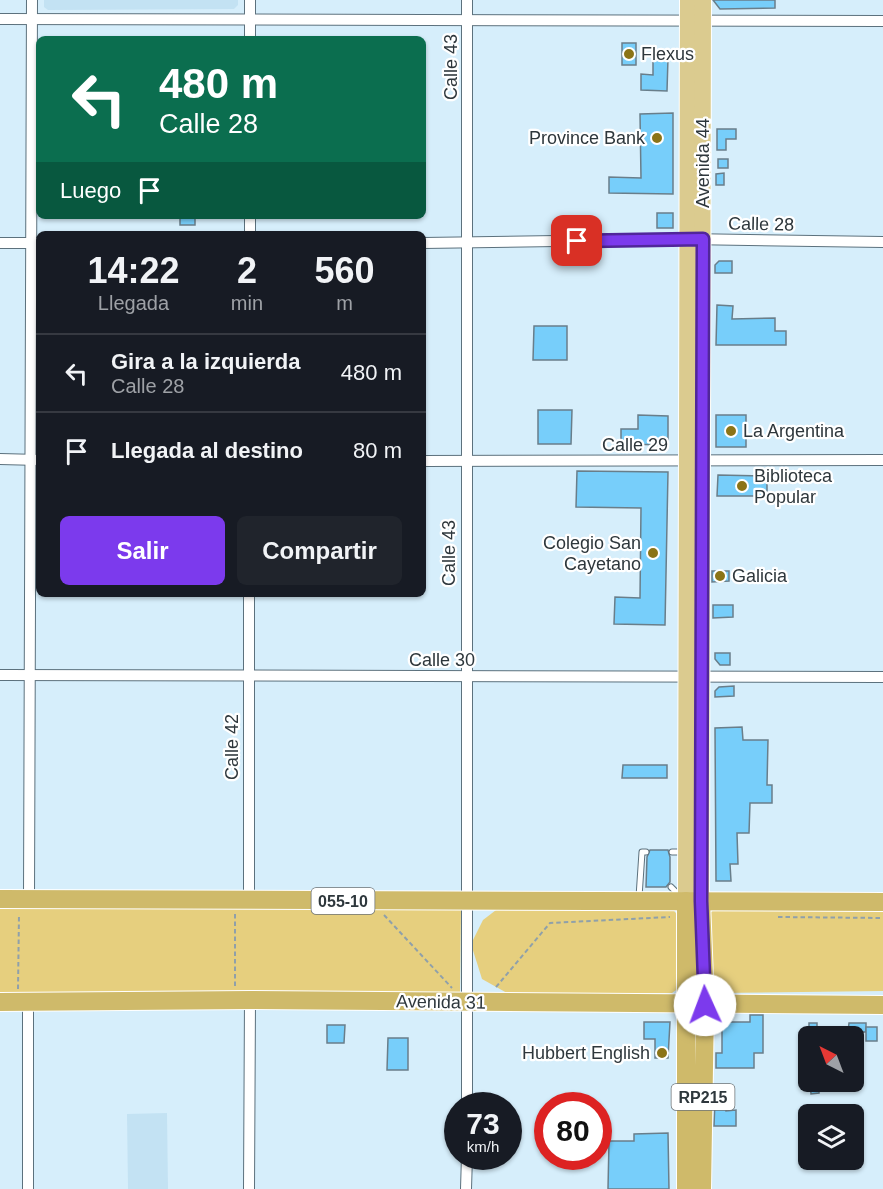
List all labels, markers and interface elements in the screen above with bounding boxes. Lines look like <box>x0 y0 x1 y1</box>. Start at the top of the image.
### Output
street label: Calle 43 <box>441 34 461 100</box>
place label: Flexus <box>641 44 694 64</box>
marker: Flexus <box>622 47 636 61</box>
icon: left <box>60 60 138 138</box>
text: 480 m <box>159 60 278 107</box>
text: Calle 28 <box>159 109 258 139</box>
street label: Avenida 44 <box>693 118 713 208</box>
place label: Province Bank <box>529 128 646 148</box>
marker: Province Bank <box>650 131 664 145</box>
icon: arrive <box>133 174 166 207</box>
text: Luego <box>60 178 121 203</box>
street label: Calle 28 <box>728 213 794 235</box>
pin <box>551 215 602 266</box>
icon: arrive <box>560 224 593 257</box>
text: 14:22 <box>87 250 179 291</box>
text: 2 <box>237 250 257 291</box>
text: 560 <box>314 250 375 291</box>
text: Llegada <box>98 292 169 314</box>
text: min <box>231 292 263 314</box>
text: m <box>336 292 353 314</box>
text: Gira a la izquierda <box>111 349 301 374</box>
icon: left <box>60 357 93 390</box>
text: 480 m <box>341 360 402 385</box>
text: Calle 28 <box>111 375 184 397</box>
place label: La Argentina <box>743 421 845 441</box>
marker: La Argentina <box>724 424 738 438</box>
icon: arrive <box>60 435 93 468</box>
street label: Calle 29 <box>602 435 668 455</box>
text: Llegada al destino <box>111 438 303 463</box>
text: 80 m <box>353 438 402 463</box>
place label: Biblioteca Popular <box>754 466 833 507</box>
marker: Biblioteca Popular <box>735 479 749 493</box>
button: Salir <box>60 516 225 585</box>
button: Compartir <box>237 516 402 585</box>
street label: Calle 43 <box>439 520 459 586</box>
place label: Colegio San Cayetano <box>543 533 641 574</box>
marker: Colegio San Cayetano <box>646 546 660 560</box>
place label: Galicia <box>732 566 788 586</box>
marker: Galicia <box>713 569 727 583</box>
street label: Calle 30 <box>409 650 475 670</box>
street label: Calle 42 <box>222 714 242 780</box>
road number: 055-10 <box>312 888 374 914</box>
position arrow <box>673 973 737 1037</box>
street label: Avenida 31 <box>396 991 486 1013</box>
north arrow <box>798 1026 864 1092</box>
map controls <box>798 1026 864 1170</box>
place label: Hubbert English <box>522 1043 650 1063</box>
marker: Hubbert English <box>655 1046 669 1060</box>
road number: RP215 <box>672 1084 734 1110</box>
speed limit sign: 80 <box>534 1092 612 1170</box>
button: layers <box>798 1104 864 1170</box>
text: 73 <box>466 1107 500 1140</box>
text: km/h <box>467 1138 499 1155</box>

